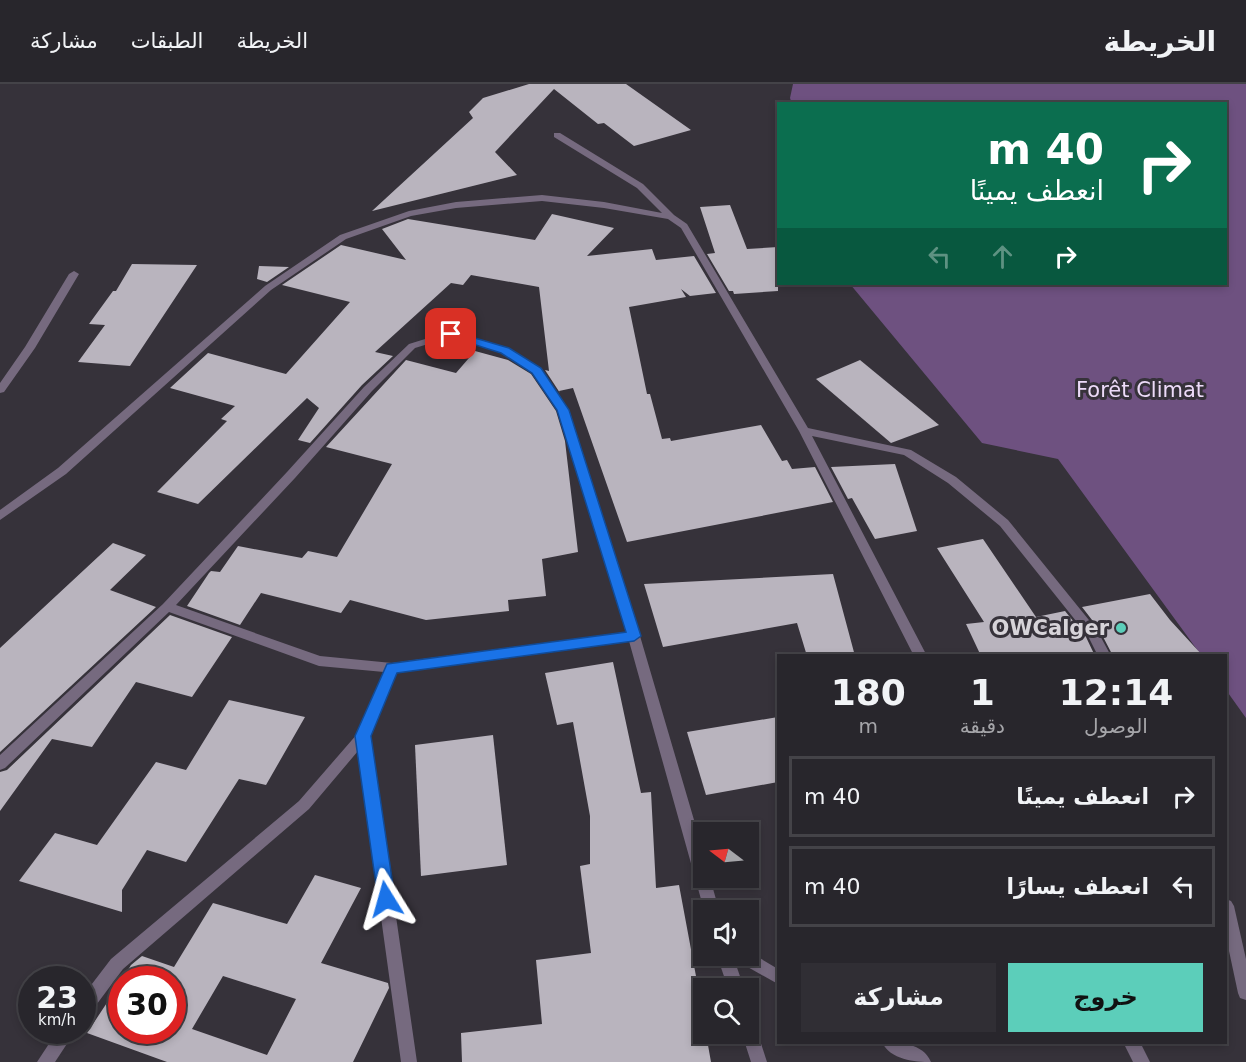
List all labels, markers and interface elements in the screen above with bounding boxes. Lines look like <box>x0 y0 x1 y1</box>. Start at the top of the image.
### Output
text: الخريطة <box>1104 25 1216 58</box>
text: مشاركة <box>30 29 98 53</box>
text: الطبقات <box>131 29 203 53</box>
text: الخريطة <box>236 29 308 53</box>
text: 40 m <box>987 125 1104 174</box>
icon: right <box>1125 126 1203 204</box>
text: انعطف يمينًا <box>970 175 1104 206</box>
icon: left <box>923 240 956 273</box>
icon: ahead <box>986 240 1019 273</box>
icon: right <box>1049 240 1082 273</box>
pin <box>425 308 476 359</box>
icon: arrive <box>434 317 467 350</box>
park label: Forêt Climat <box>1076 378 1204 402</box>
place label: OWCalger <box>992 616 1110 640</box>
marker: OWCalger <box>1114 621 1128 635</box>
text: 180 <box>831 672 906 713</box>
text: 1 <box>970 672 995 713</box>
text: 12:14 <box>1059 672 1173 713</box>
text: m <box>859 714 878 738</box>
text: دقيقة <box>960 714 1005 738</box>
text: الوصول <box>1084 714 1148 738</box>
icon: right <box>1167 780 1200 813</box>
text: 40 m <box>804 784 860 809</box>
text: انعطف يمينًا <box>1016 784 1149 809</box>
north arrow <box>693 822 759 888</box>
map controls <box>693 822 759 1044</box>
position arrow <box>354 867 418 931</box>
icon: left <box>1167 870 1200 903</box>
text: 40 m <box>804 874 860 899</box>
text: انعطف يسارًا <box>1006 874 1149 899</box>
button: sound <box>693 900 759 966</box>
button: مشاركة <box>801 963 996 1032</box>
button: خروج <box>1008 963 1203 1032</box>
speed limit sign: 30 <box>108 966 186 1044</box>
button: search <box>693 978 759 1044</box>
text: 23 <box>36 980 78 1015</box>
text: km/h <box>38 1011 76 1029</box>

